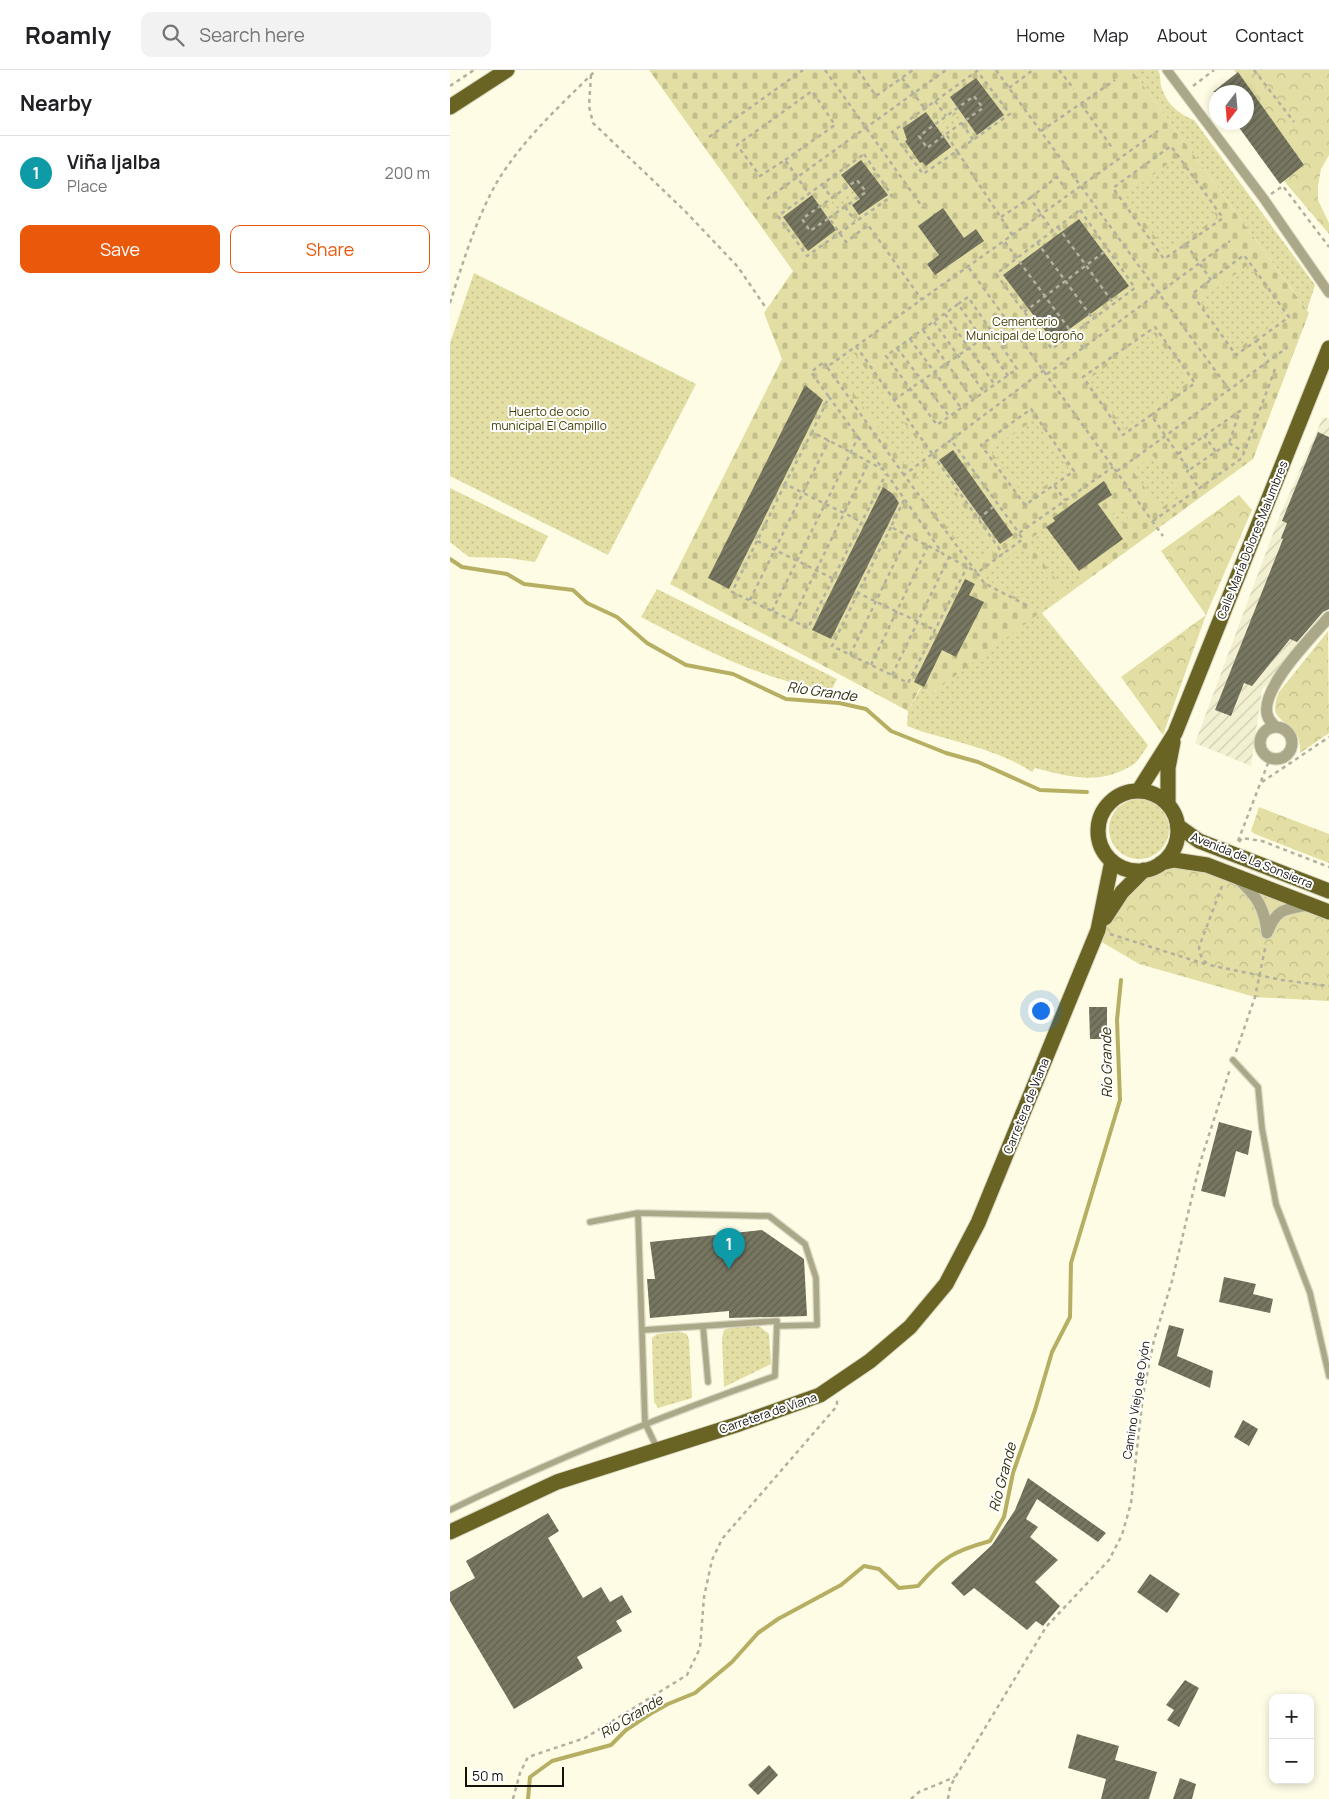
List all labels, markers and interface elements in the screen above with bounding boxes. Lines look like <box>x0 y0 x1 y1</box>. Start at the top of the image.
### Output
search box <box>141 12 491 57</box>
text: Roamly <box>25 18 111 51</box>
icon: search <box>159 21 187 49</box>
text: Search here <box>199 22 305 48</box>
text: Home <box>1016 23 1065 47</box>
text: Map <box>1093 23 1129 47</box>
text: About <box>1157 23 1207 47</box>
text: Contact <box>1235 23 1304 47</box>
north arrow <box>1209 85 1254 130</box>
text: Nearby <box>20 89 92 117</box>
text: Viña Ijalba <box>67 149 160 175</box>
text: 1 <box>32 162 40 184</box>
text: 200 m <box>385 162 430 184</box>
text: Place <box>67 175 107 197</box>
button: Save <box>20 225 220 273</box>
button: Share <box>230 225 430 273</box>
park label: Cementerio Municipal de Logroño <box>966 313 1084 344</box>
park label: Huerto de ocio municipal El Campillo <box>491 403 607 434</box>
street label: Calle María Dolores Malumbres <box>1212 458 1292 622</box>
water label: Río Grande <box>786 677 859 705</box>
street label: Avenida de La Sonsierra <box>1188 828 1316 892</box>
your location <box>1028 998 1054 1024</box>
water label: Río Grande <box>1096 1027 1116 1098</box>
street label: Carretera de Viana <box>999 1055 1053 1157</box>
pin: 1 <box>713 1228 745 1269</box>
street label: Camino Viejo de Oyón <box>1118 1340 1154 1460</box>
street label: Carretera de Viana <box>717 1388 819 1438</box>
water label: Río Grande <box>984 1440 1020 1513</box>
water label: Río Grande <box>596 1689 667 1742</box>
map controls <box>1269 1694 1314 1784</box>
button: + <box>1269 1694 1314 1739</box>
button: − <box>1269 1739 1314 1784</box>
scale bar <box>465 1764 564 1787</box>
text: 50 m <box>472 1766 503 1785</box>

